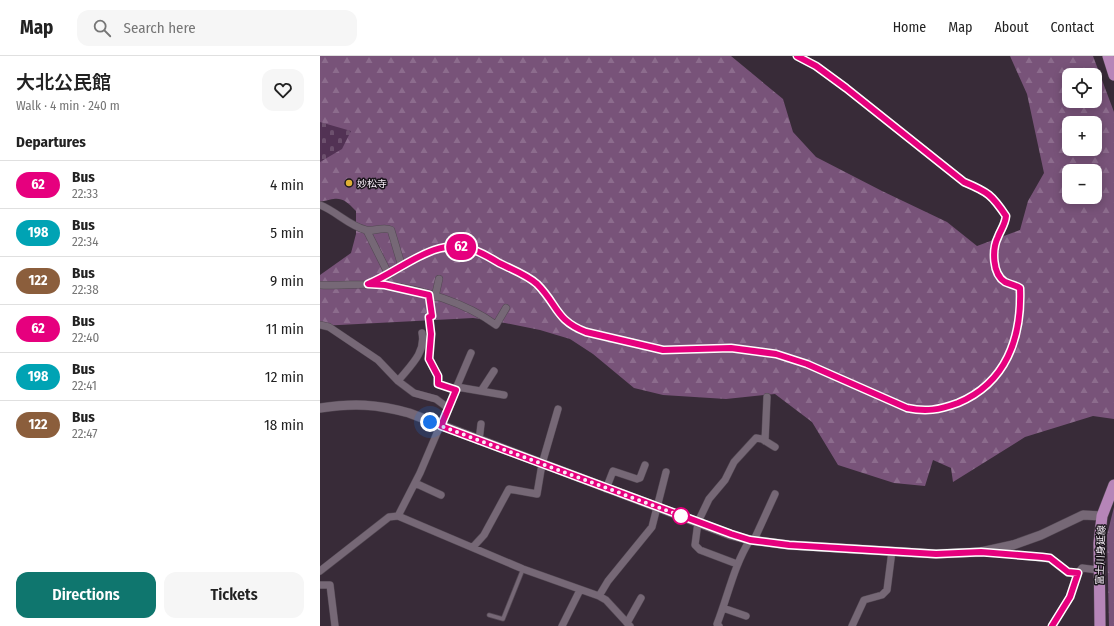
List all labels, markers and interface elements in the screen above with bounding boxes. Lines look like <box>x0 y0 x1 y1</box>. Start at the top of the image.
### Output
search box <box>77 10 357 46</box>
text: Map <box>20 16 53 39</box>
icon: search <box>91 17 113 39</box>
text: Search here <box>123 19 196 37</box>
text: Home <box>893 19 926 36</box>
text: Map <box>948 19 972 36</box>
text: About <box>994 19 1029 36</box>
text: Contact <box>1051 19 1094 36</box>
map controls <box>1062 68 1102 204</box>
button: locate <box>1062 68 1102 108</box>
button: heart <box>262 69 304 111</box>
text: 大北公民館 <box>16 71 111 94</box>
text: Walk · 4 min · 240 m <box>16 98 120 113</box>
button: + <box>1062 116 1102 156</box>
text: Departures <box>16 133 86 151</box>
button: − <box>1062 164 1102 204</box>
text: Bus <box>72 168 95 186</box>
text: 62 <box>31 176 45 193</box>
text: 4 min <box>270 176 304 194</box>
marker: 妙松寺 <box>344 178 354 188</box>
place label: 妙松寺 <box>357 178 387 190</box>
text: 22:33 <box>72 186 98 201</box>
text: Bus <box>72 216 95 234</box>
text: 198 <box>28 224 48 241</box>
text: 5 min <box>270 224 304 242</box>
text: 22:34 <box>72 234 98 249</box>
line badge: 62 <box>443 234 479 260</box>
text: 62 <box>454 238 468 255</box>
text: Bus <box>72 264 95 282</box>
text: 122 <box>29 272 47 289</box>
text: 9 min <box>270 272 304 290</box>
text: 22:38 <box>72 282 99 297</box>
text: Bus <box>72 312 95 330</box>
text: 62 <box>31 320 45 337</box>
text: 11 min <box>266 320 304 338</box>
text: 22:40 <box>72 330 99 345</box>
text: Bus <box>72 360 95 378</box>
text: 198 <box>28 368 48 385</box>
text: 12 min <box>265 368 304 386</box>
text: 22:41 <box>72 378 97 393</box>
text: Bus <box>72 408 95 426</box>
your location <box>420 412 440 432</box>
text: 122 <box>29 416 47 433</box>
text: 18 min <box>264 416 304 434</box>
text: 22:47 <box>72 426 97 441</box>
unlabelled marker <box>672 507 690 525</box>
street label: 富士川身延線 <box>1094 525 1108 585</box>
button: Directions <box>16 572 156 618</box>
button: Tickets <box>164 572 304 618</box>

